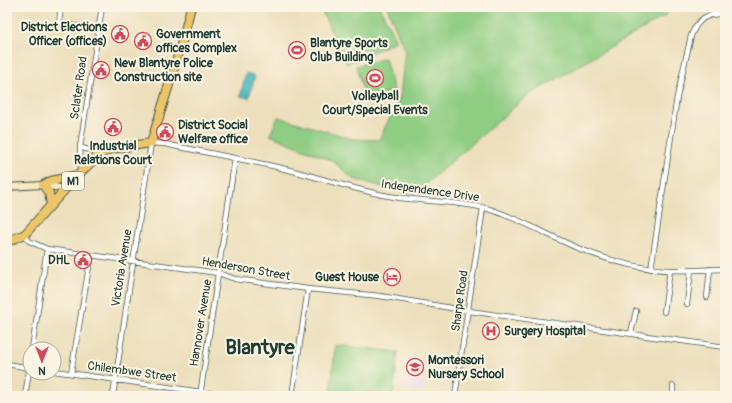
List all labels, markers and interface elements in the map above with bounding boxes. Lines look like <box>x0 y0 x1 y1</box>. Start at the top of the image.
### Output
place label: District Elections Officer (offices) <box>21 20 108 49</box>
public building icon: District Elections Officer (offices) <box>110 24 130 44</box>
place label: Government offices Complex <box>155 27 237 56</box>
public building icon: Government offices Complex <box>133 31 153 51</box>
place label: Blantyre Sports Club Building <box>310 36 388 65</box>
sports icon: Blantyre Sports Club Building <box>287 40 307 60</box>
street label: Sclater Road <box>67 55 91 121</box>
place label: New Blantyre Police Construction site <box>114 56 214 85</box>
public building icon: New Blantyre Police Construction site <box>91 60 111 80</box>
sports icon: Volleyball Court/Special Events <box>365 68 385 88</box>
place label: Volleyball Court/Special Events <box>322 89 428 118</box>
public building icon: Industrial Relations Court <box>103 117 123 137</box>
place label: District Social Welfare office <box>178 118 249 147</box>
public building icon: District Social Welfare office <box>155 122 175 142</box>
place label: Industrial Relations Court <box>74 139 153 168</box>
road number: M1 <box>62 172 84 190</box>
street label: Independence Drive <box>380 177 480 205</box>
street label: Victoria Avenue <box>108 228 136 308</box>
public building icon: DHL <box>73 250 93 270</box>
place label: DHL <box>48 253 70 268</box>
street label: Henderson Street <box>201 254 291 284</box>
hotel icon: Guest House <box>382 267 402 287</box>
street label: Sharpe Road <box>448 269 472 333</box>
place label: Guest House <box>315 270 380 285</box>
street label: Hannover Avenue <box>187 278 215 368</box>
hospital icon: Surgery Hospital <box>481 321 501 341</box>
place label: Surgery Hospital <box>504 324 586 339</box>
district label: Blantyre <box>225 335 296 360</box>
north arrow <box>22 341 62 381</box>
place label: Montessori Nursery School <box>428 353 504 382</box>
school or university icon: Montessori Nursery School <box>405 357 425 377</box>
street label: Chilembwe Street <box>87 358 178 386</box>
text: N <box>38 364 46 377</box>

